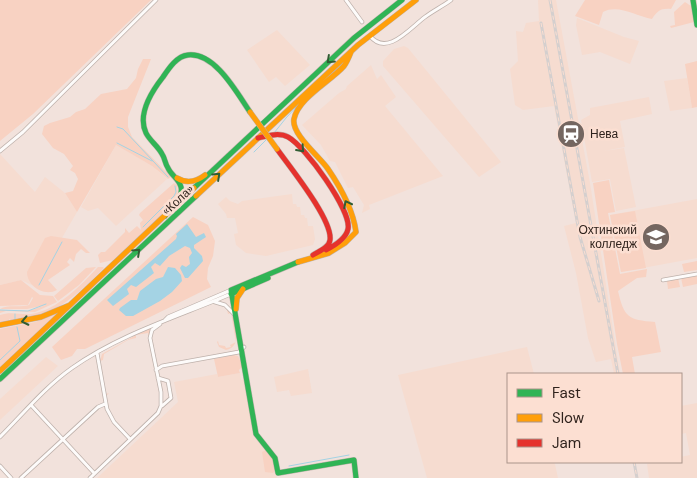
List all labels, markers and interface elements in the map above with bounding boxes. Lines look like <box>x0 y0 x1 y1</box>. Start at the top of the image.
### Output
one-way arrow <box>327 54 336 63</box>
station icon: Нева <box>556 119 586 149</box>
place label: Нева <box>590 126 619 142</box>
one-way arrow <box>295 144 304 153</box>
one-way arrow <box>212 173 221 182</box>
street label: «Кола» <box>159 181 197 219</box>
one-way arrow <box>343 200 354 209</box>
place label: Охтинский колледж <box>578 222 637 252</box>
school or university icon: Охтинский колледж <box>641 222 671 252</box>
one-way arrow <box>131 249 140 258</box>
one-way arrow <box>21 315 30 325</box>
legend <box>507 373 682 463</box>
text: Fast <box>552 383 581 403</box>
text: Slow <box>552 408 585 428</box>
text: Jam <box>552 433 581 453</box>

